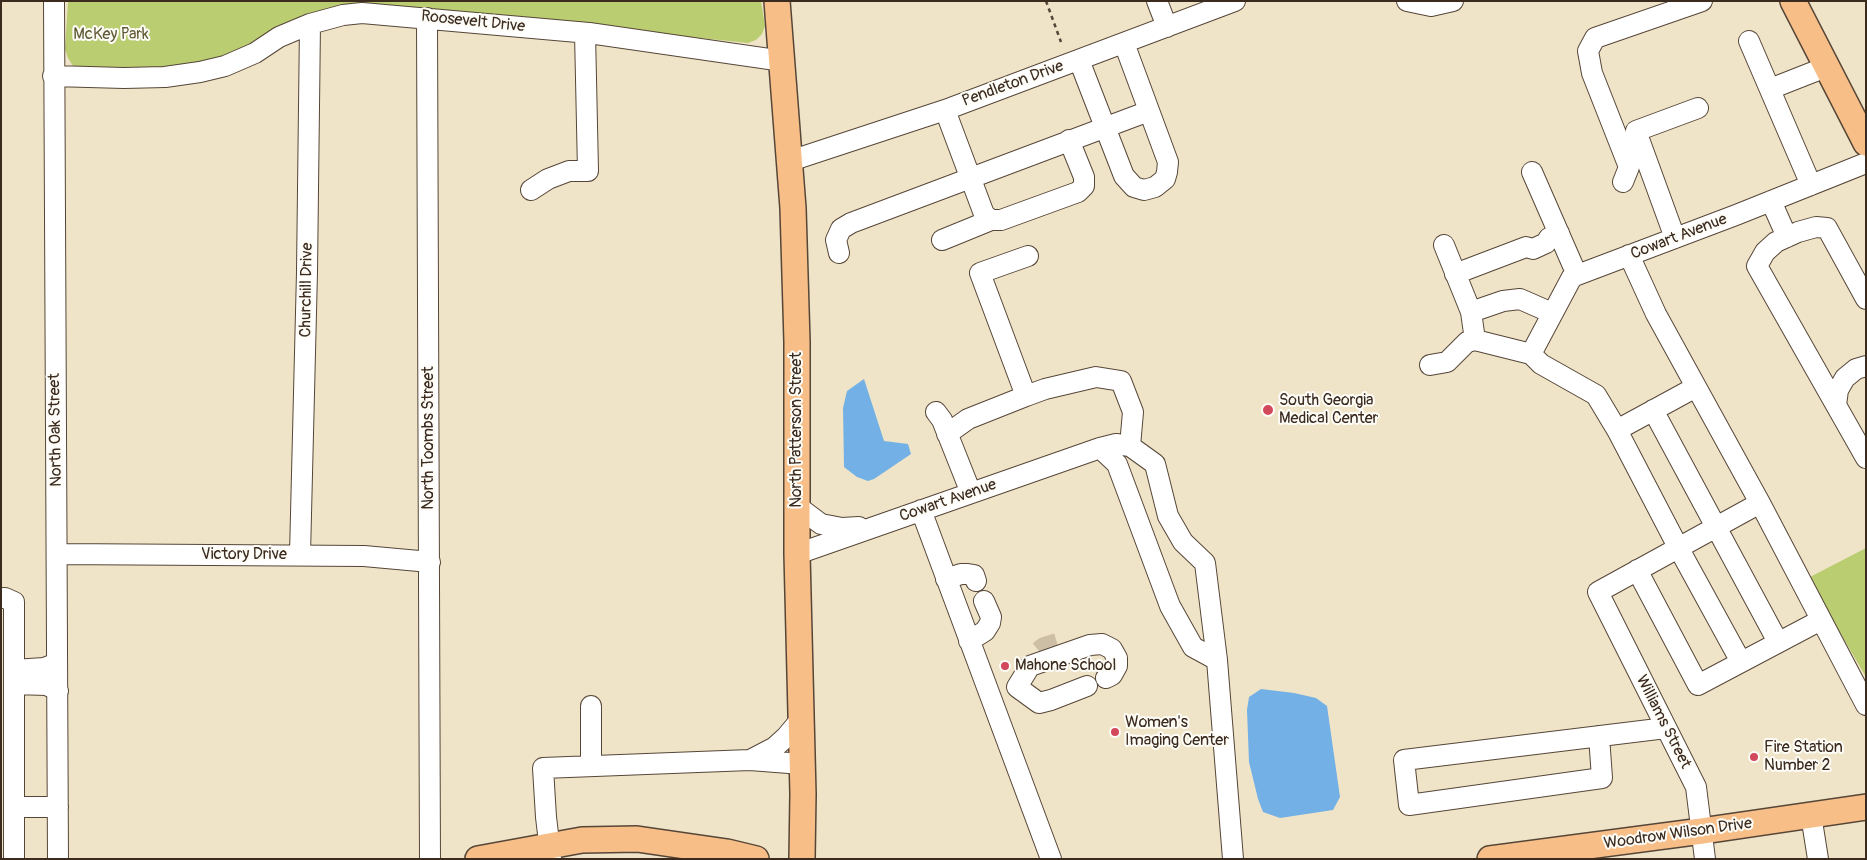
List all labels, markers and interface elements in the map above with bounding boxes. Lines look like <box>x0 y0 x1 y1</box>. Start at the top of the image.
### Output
street label: Roosevelt Drive <box>420 7 526 37</box>
park label: McKey Park <box>73 25 149 45</box>
street label: Pendleton Drive <box>960 57 1066 111</box>
street label: Cowart Avenue <box>1628 210 1730 264</box>
street label: Churchill Drive <box>297 242 317 338</box>
street label: North Patterson Street <box>787 352 807 508</box>
street label: North Toombs Street <box>419 366 439 510</box>
street label: North Oak Street <box>45 373 67 487</box>
place label: South Georgia Medical Center <box>1279 391 1378 429</box>
marker: South Georgia Medical Center <box>1261 403 1275 417</box>
street label: Cowart Avenue <box>897 475 999 527</box>
street label: Victory Drive <box>201 545 287 565</box>
place label: Mahone School <box>1015 656 1116 676</box>
marker: Mahone School <box>999 660 1011 672</box>
street label: Williams Street <box>1631 672 1695 772</box>
place label: Women's Imaging Center <box>1125 713 1229 751</box>
marker: Women's Imaging Center <box>1109 726 1121 738</box>
place label: Fire Station Number 2 <box>1764 738 1843 776</box>
marker: Fire Station Number 2 <box>1748 751 1760 763</box>
street label: Woodrow Wilson Drive <box>1603 814 1753 854</box>

